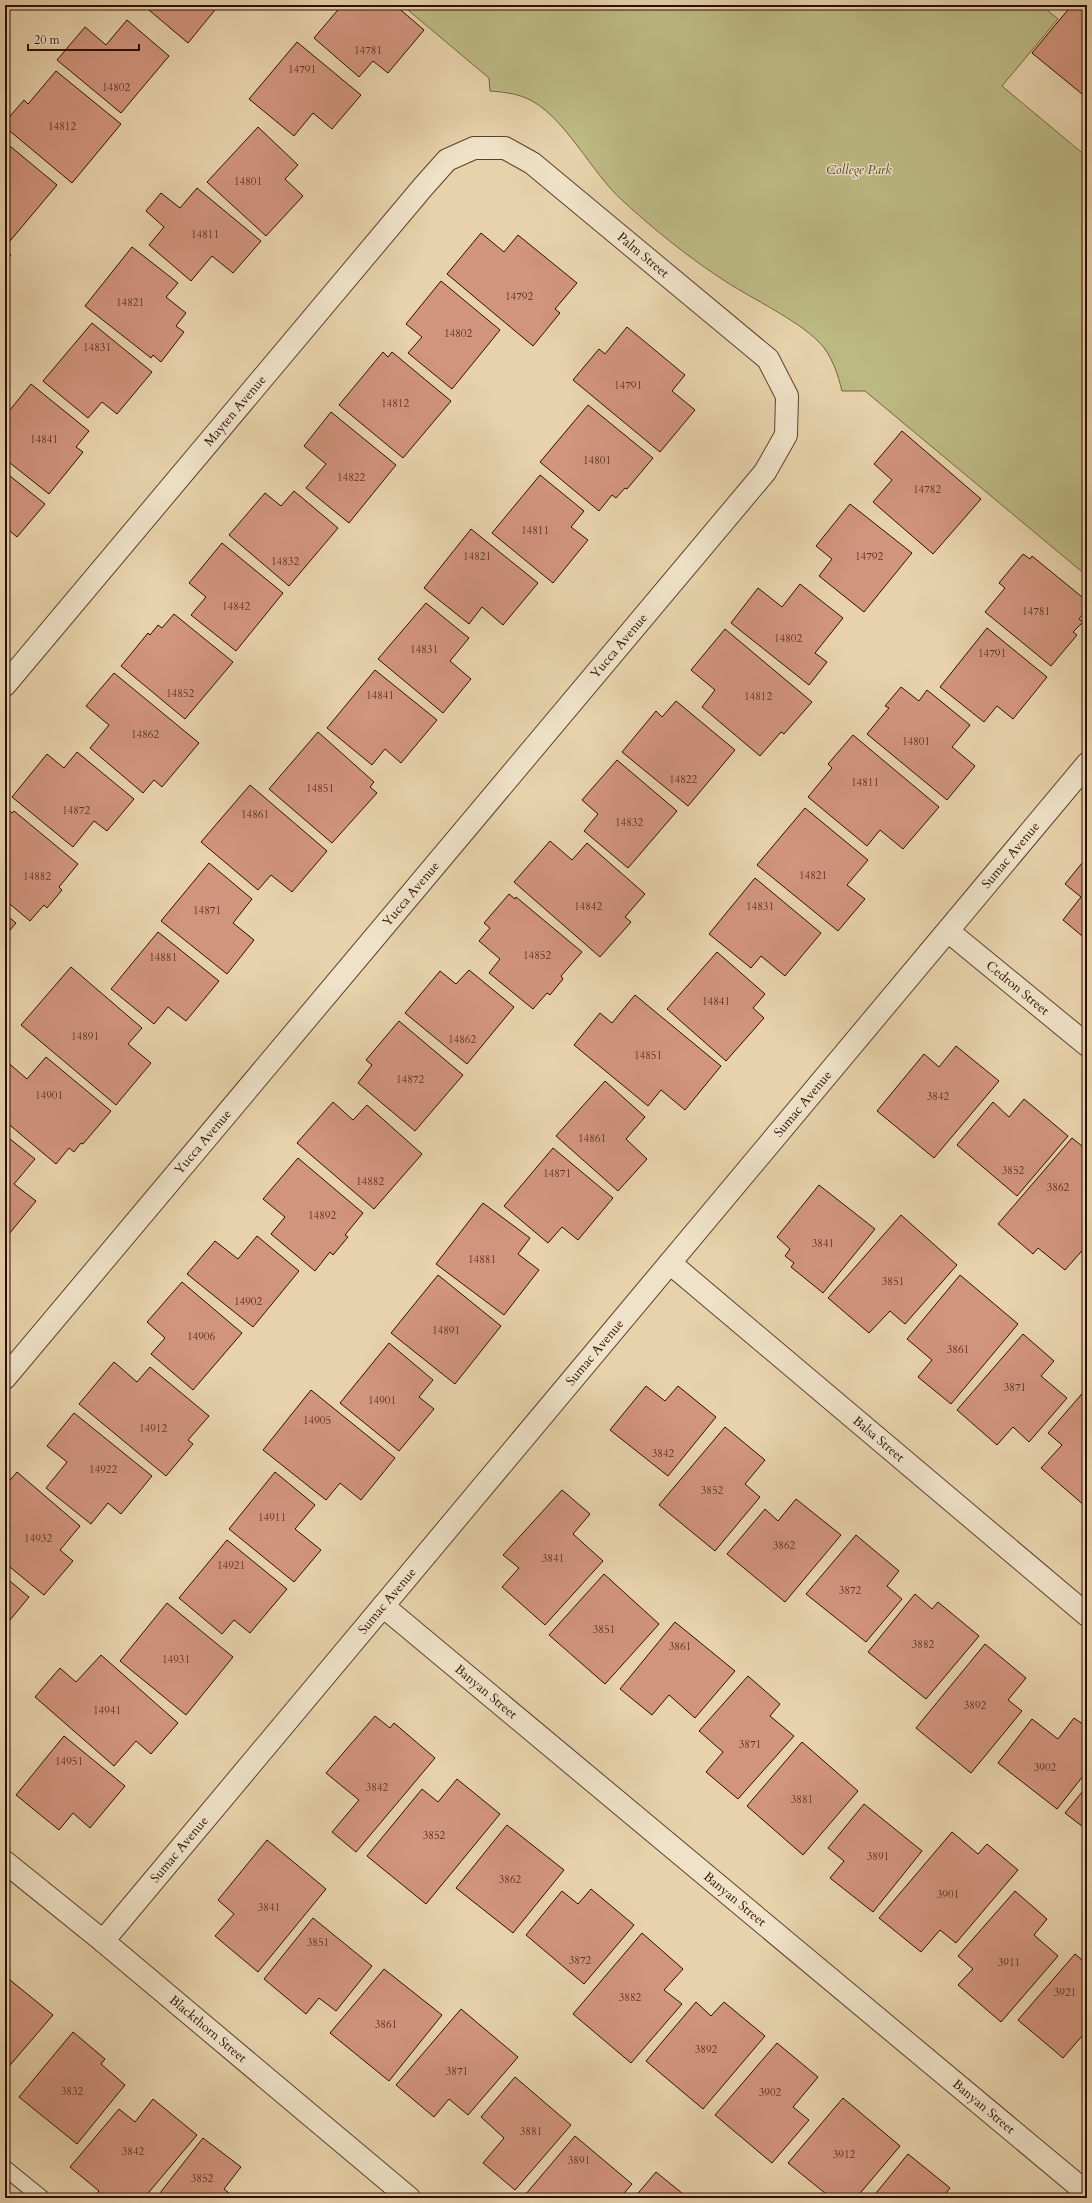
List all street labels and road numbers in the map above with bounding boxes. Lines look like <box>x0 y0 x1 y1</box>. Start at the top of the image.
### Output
street label: Palm Street <box>613 228 673 282</box>
street label: Mayten Avenue <box>200 371 270 450</box>
street label: Yucca Avenue <box>586 610 652 682</box>
street label: Sumac Avenue <box>977 818 1044 892</box>
street label: Yucca Avenue <box>378 858 444 930</box>
street label: Cedron Street <box>982 957 1053 1019</box>
street label: Sumac Avenue <box>770 1067 836 1141</box>
street label: Yucca Avenue <box>170 1106 236 1178</box>
street label: Sumac Avenue <box>562 1315 628 1390</box>
street label: Balsa Street <box>849 1412 908 1466</box>
street label: Sumac Avenue <box>354 1564 420 1638</box>
street label: Banyan Street <box>451 1660 521 1723</box>
street label: Sumac Avenue <box>146 1812 213 1887</box>
street label: Banyan Street <box>700 1868 770 1931</box>
street label: Blackthorn Street <box>165 1991 250 2067</box>
street label: Banyan Street <box>948 2075 1019 2138</box>

